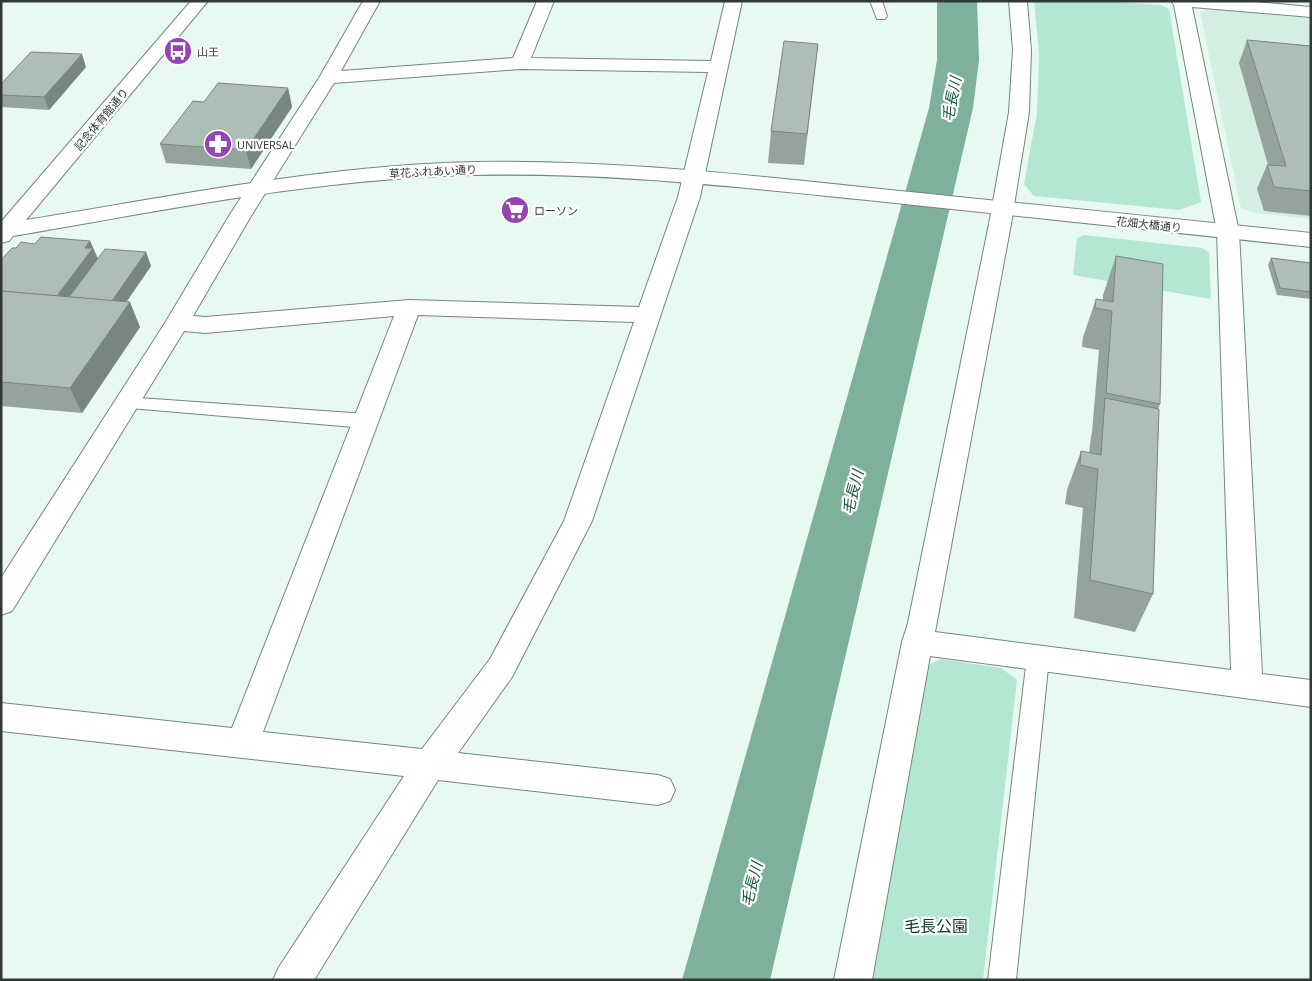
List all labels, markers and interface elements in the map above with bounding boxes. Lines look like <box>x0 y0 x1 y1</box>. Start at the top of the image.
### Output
bus stop icon: 山王 <box>163 36 193 66</box>
place label: 山王 <box>197 44 219 59</box>
water label: 毛長川 <box>937 73 965 123</box>
street label: 記念体育館通り <box>71 85 131 153</box>
pharmacy icon: UNIVERSAL <box>203 129 233 159</box>
place label: UNIVERSAL <box>237 137 295 152</box>
street label: 草花ふれあい通り <box>389 161 477 181</box>
supermarket icon: ローソン <box>500 195 530 225</box>
place label: ローソン <box>534 203 578 218</box>
street label: 花畑大橋通り <box>1115 213 1183 235</box>
water label: 毛長川 <box>837 466 868 516</box>
water label: 毛長川 <box>736 858 767 908</box>
park label: 毛長公園 <box>904 915 968 937</box>

